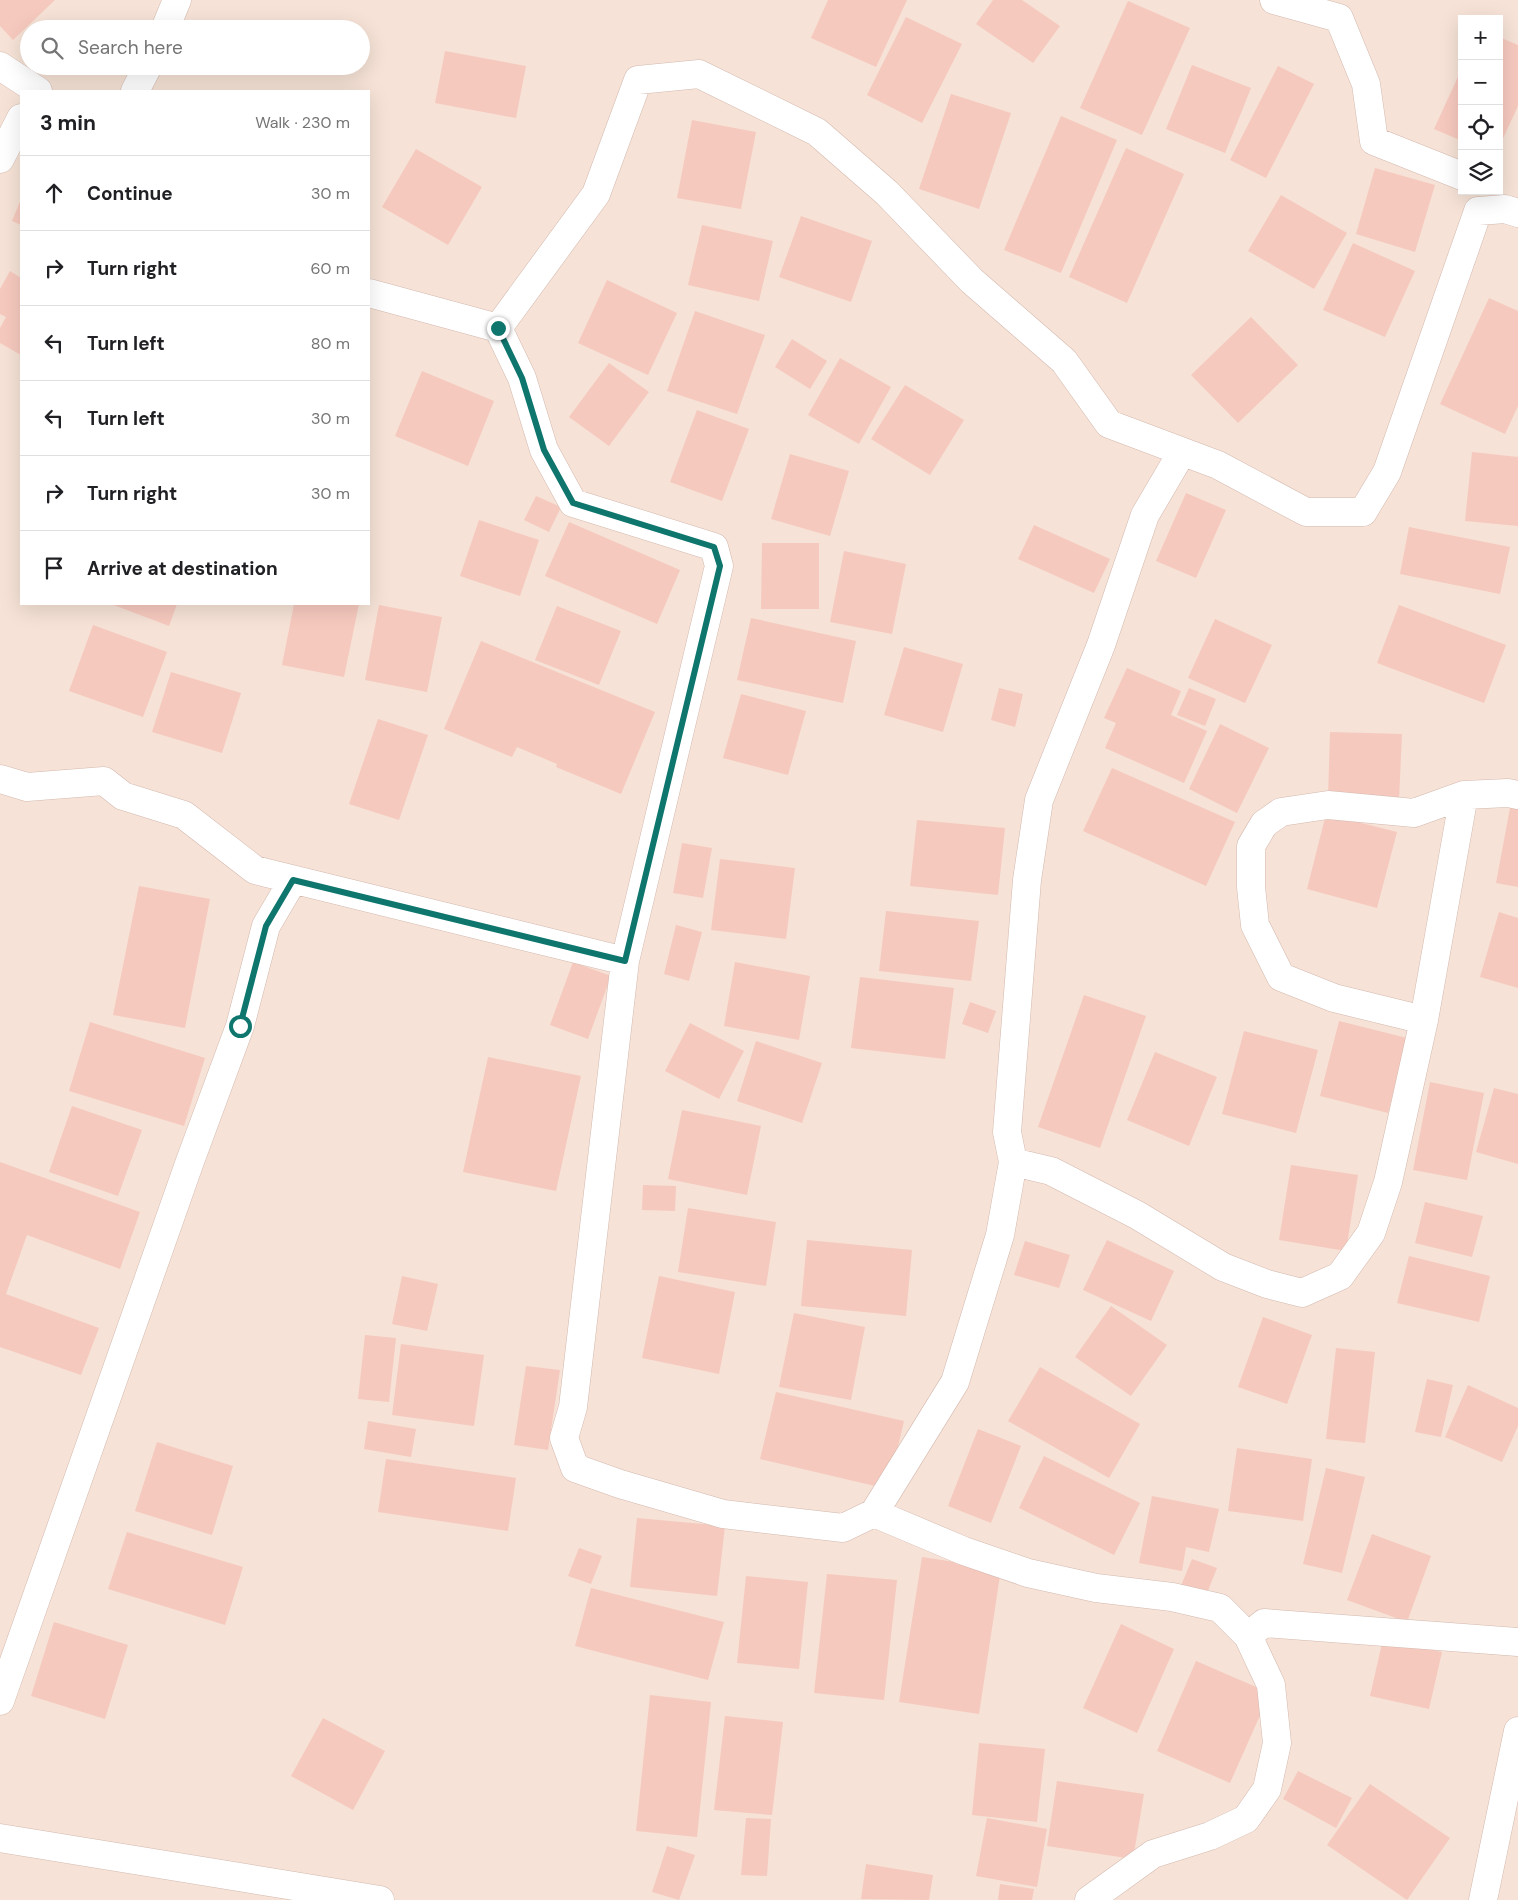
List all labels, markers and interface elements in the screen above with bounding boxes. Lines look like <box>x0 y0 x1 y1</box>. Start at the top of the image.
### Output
map controls <box>1458 15 1503 195</box>
button: + <box>1458 15 1503 60</box>
search box <box>20 20 370 75</box>
icon: search <box>38 34 66 62</box>
text: Search here <box>78 35 183 60</box>
button: − <box>1458 60 1503 105</box>
button: locate <box>1458 105 1503 150</box>
text: 3 min <box>40 109 96 137</box>
text: Walk · 230 m <box>255 112 350 133</box>
button: layers <box>1458 150 1503 195</box>
icon: ahead <box>40 179 68 207</box>
text: Continue <box>87 181 173 206</box>
text: 30 m <box>311 183 350 204</box>
icon: right <box>40 254 68 282</box>
text: Turn right <box>87 256 177 281</box>
text: 60 m <box>310 258 350 279</box>
route end <box>487 317 510 340</box>
icon: left <box>40 329 68 357</box>
text: Turn left <box>87 331 165 356</box>
text: 80 m <box>311 333 350 354</box>
icon: left <box>40 404 68 432</box>
text: Turn left <box>87 406 165 431</box>
text: 30 m <box>311 408 350 429</box>
icon: right <box>40 479 68 507</box>
text: Turn right <box>87 481 177 506</box>
text: 30 m <box>311 483 350 504</box>
icon: arrive <box>40 554 68 582</box>
text: Arrive at destination <box>87 556 278 581</box>
route start <box>229 1015 252 1038</box>

